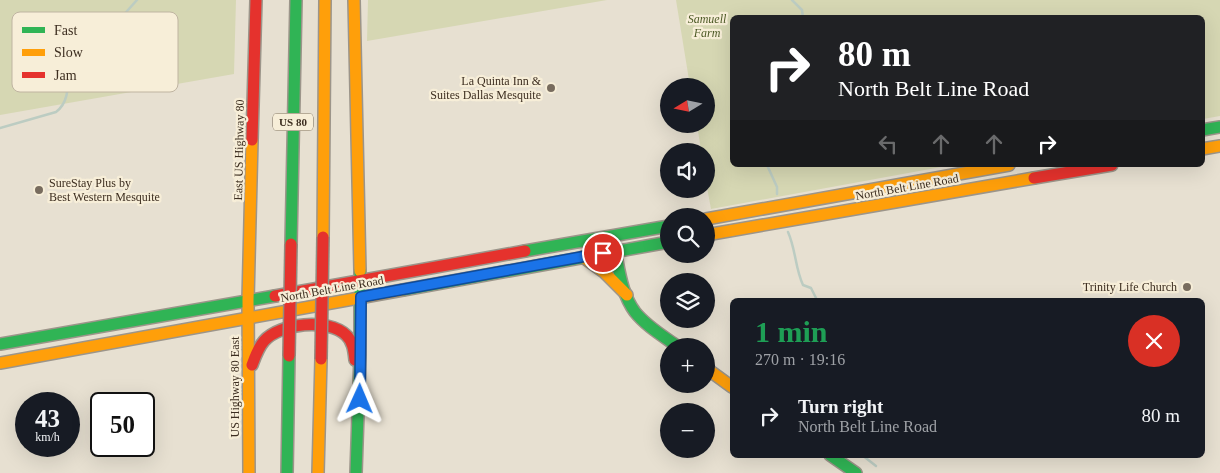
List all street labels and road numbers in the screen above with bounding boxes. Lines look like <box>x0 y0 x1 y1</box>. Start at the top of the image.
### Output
street label: East US Highway 80 <box>231 99 247 201</box>
road number: US 80 <box>273 114 313 130</box>
street label: North Belt Line Road <box>854 171 960 203</box>
street label: North Belt Line Road <box>279 273 385 305</box>
street label: US Highway 80 East <box>228 336 242 438</box>

